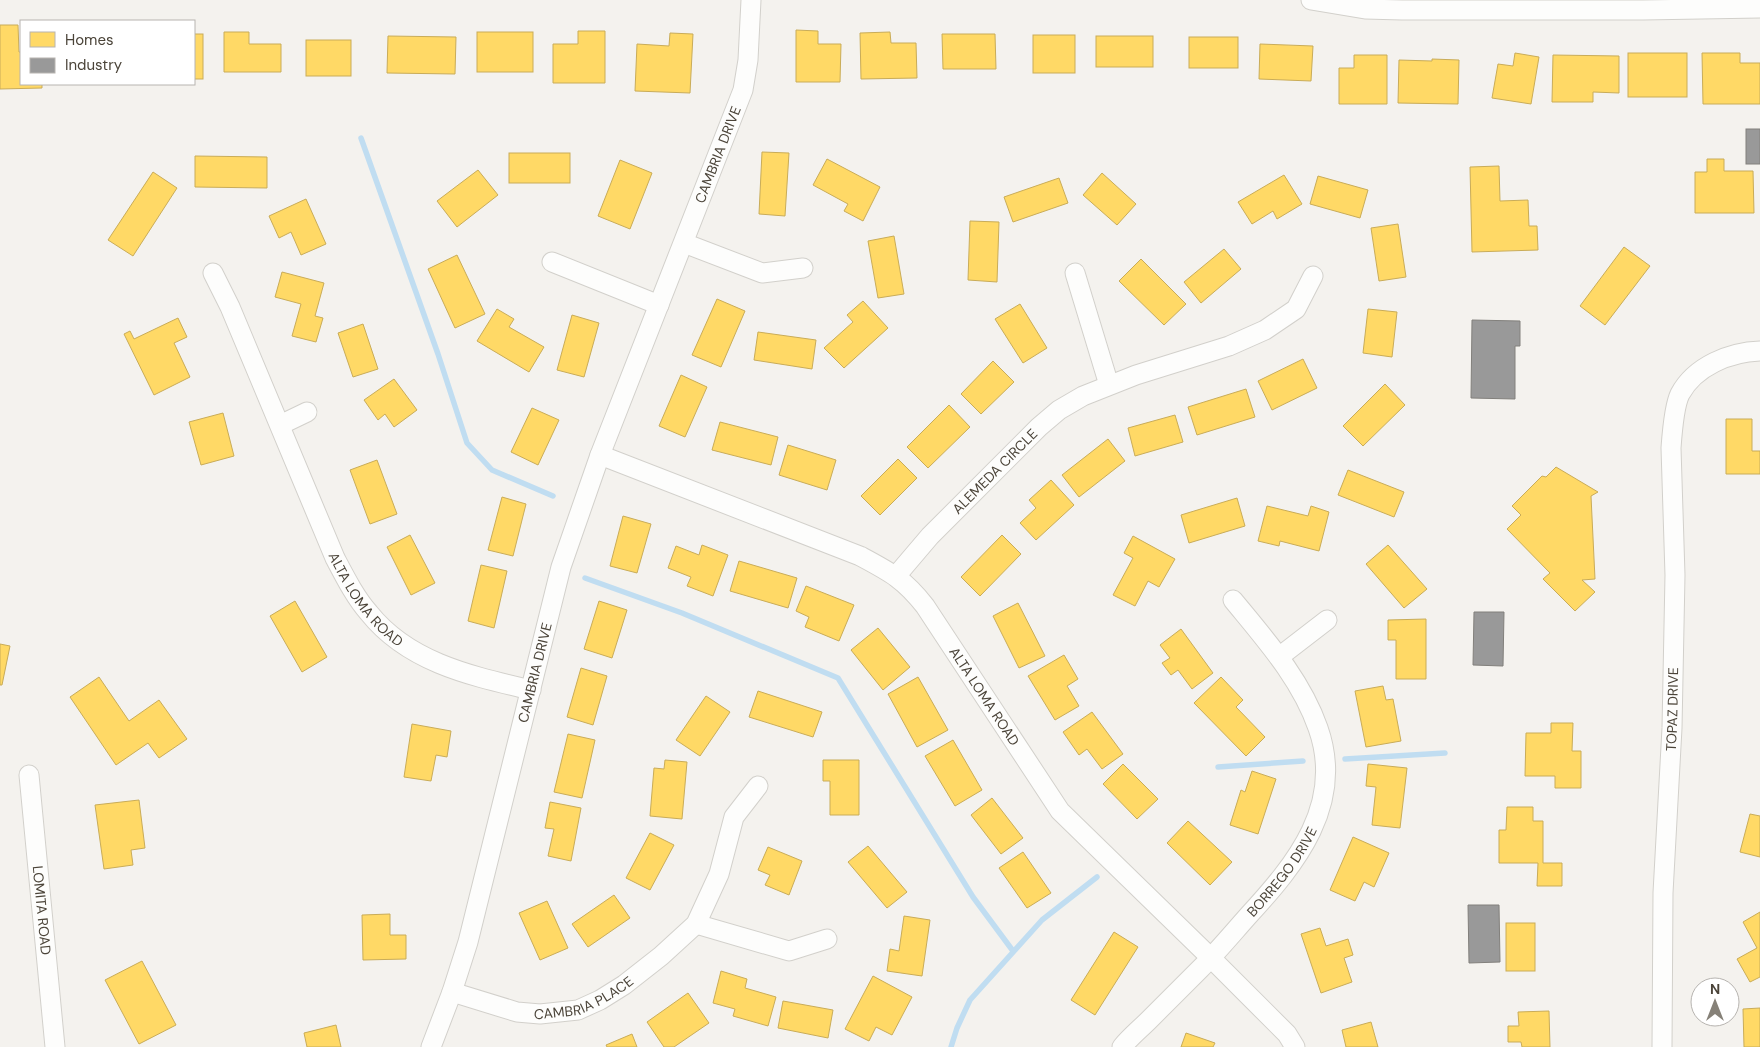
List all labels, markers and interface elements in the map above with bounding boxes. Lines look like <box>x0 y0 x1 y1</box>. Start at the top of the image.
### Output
legend <box>20 20 195 85</box>
text: Homes <box>65 30 114 50</box>
text: Industry <box>65 55 123 75</box>
street label: CAMBRIA DRIVE <box>691 103 745 206</box>
street label: ALEMEDA CIRCLE <box>948 425 1041 518</box>
street label: ALTA LOMA ROAD <box>325 550 407 650</box>
street label: CAMBRIA DRIVE <box>514 621 556 724</box>
street label: ALTA LOMA ROAD <box>946 644 1023 749</box>
street label: TOPAZ DRIVE <box>1662 667 1682 752</box>
street label: BORREGO DRIVE <box>1243 824 1321 920</box>
street label: LOMITA ROAD <box>29 865 55 956</box>
street label: CAMBRIA PLACE <box>533 972 637 1023</box>
north arrow <box>1690 977 1740 1027</box>
text: N <box>1710 980 1720 998</box>

